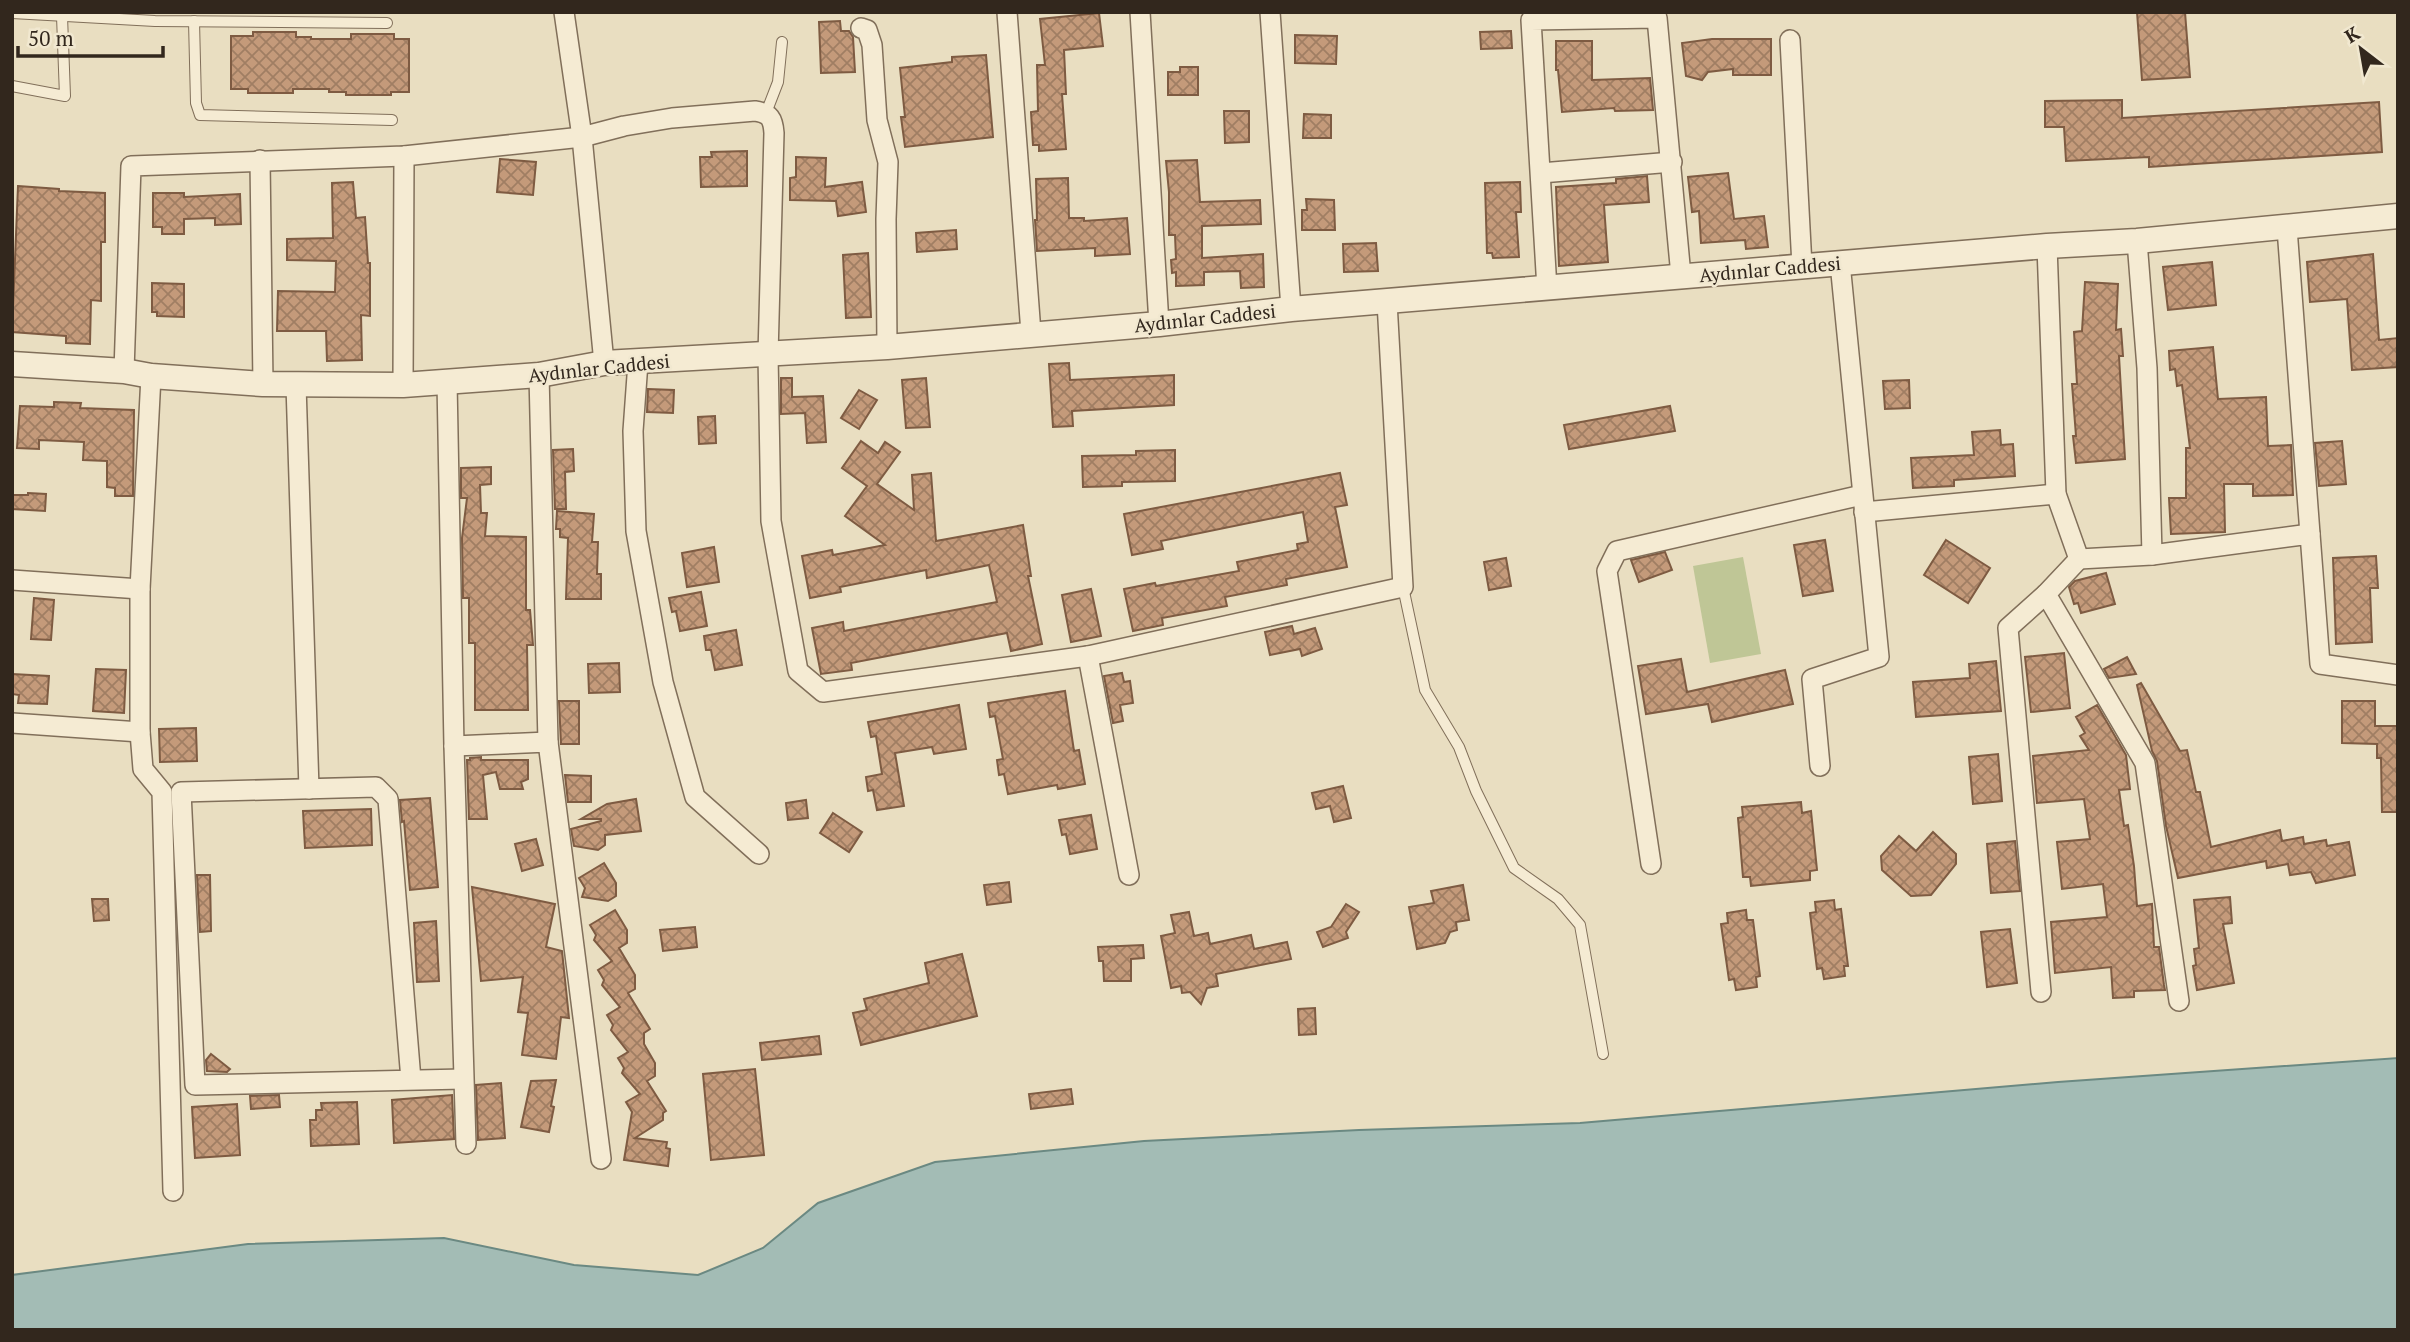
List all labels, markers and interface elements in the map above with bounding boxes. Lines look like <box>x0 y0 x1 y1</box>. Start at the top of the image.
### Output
scale bar <box>18 14 163 58</box>
north arrow <box>2326 14 2396 84</box>
text: K <box>2340 20 2365 48</box>
text: 50 m <box>28 24 74 52</box>
street label: Aydınlar Caddesi <box>1698 250 1842 287</box>
street label: Aydınlar Caddesi <box>1133 298 1277 337</box>
street label: Aydınlar Caddesi <box>527 348 671 387</box>

